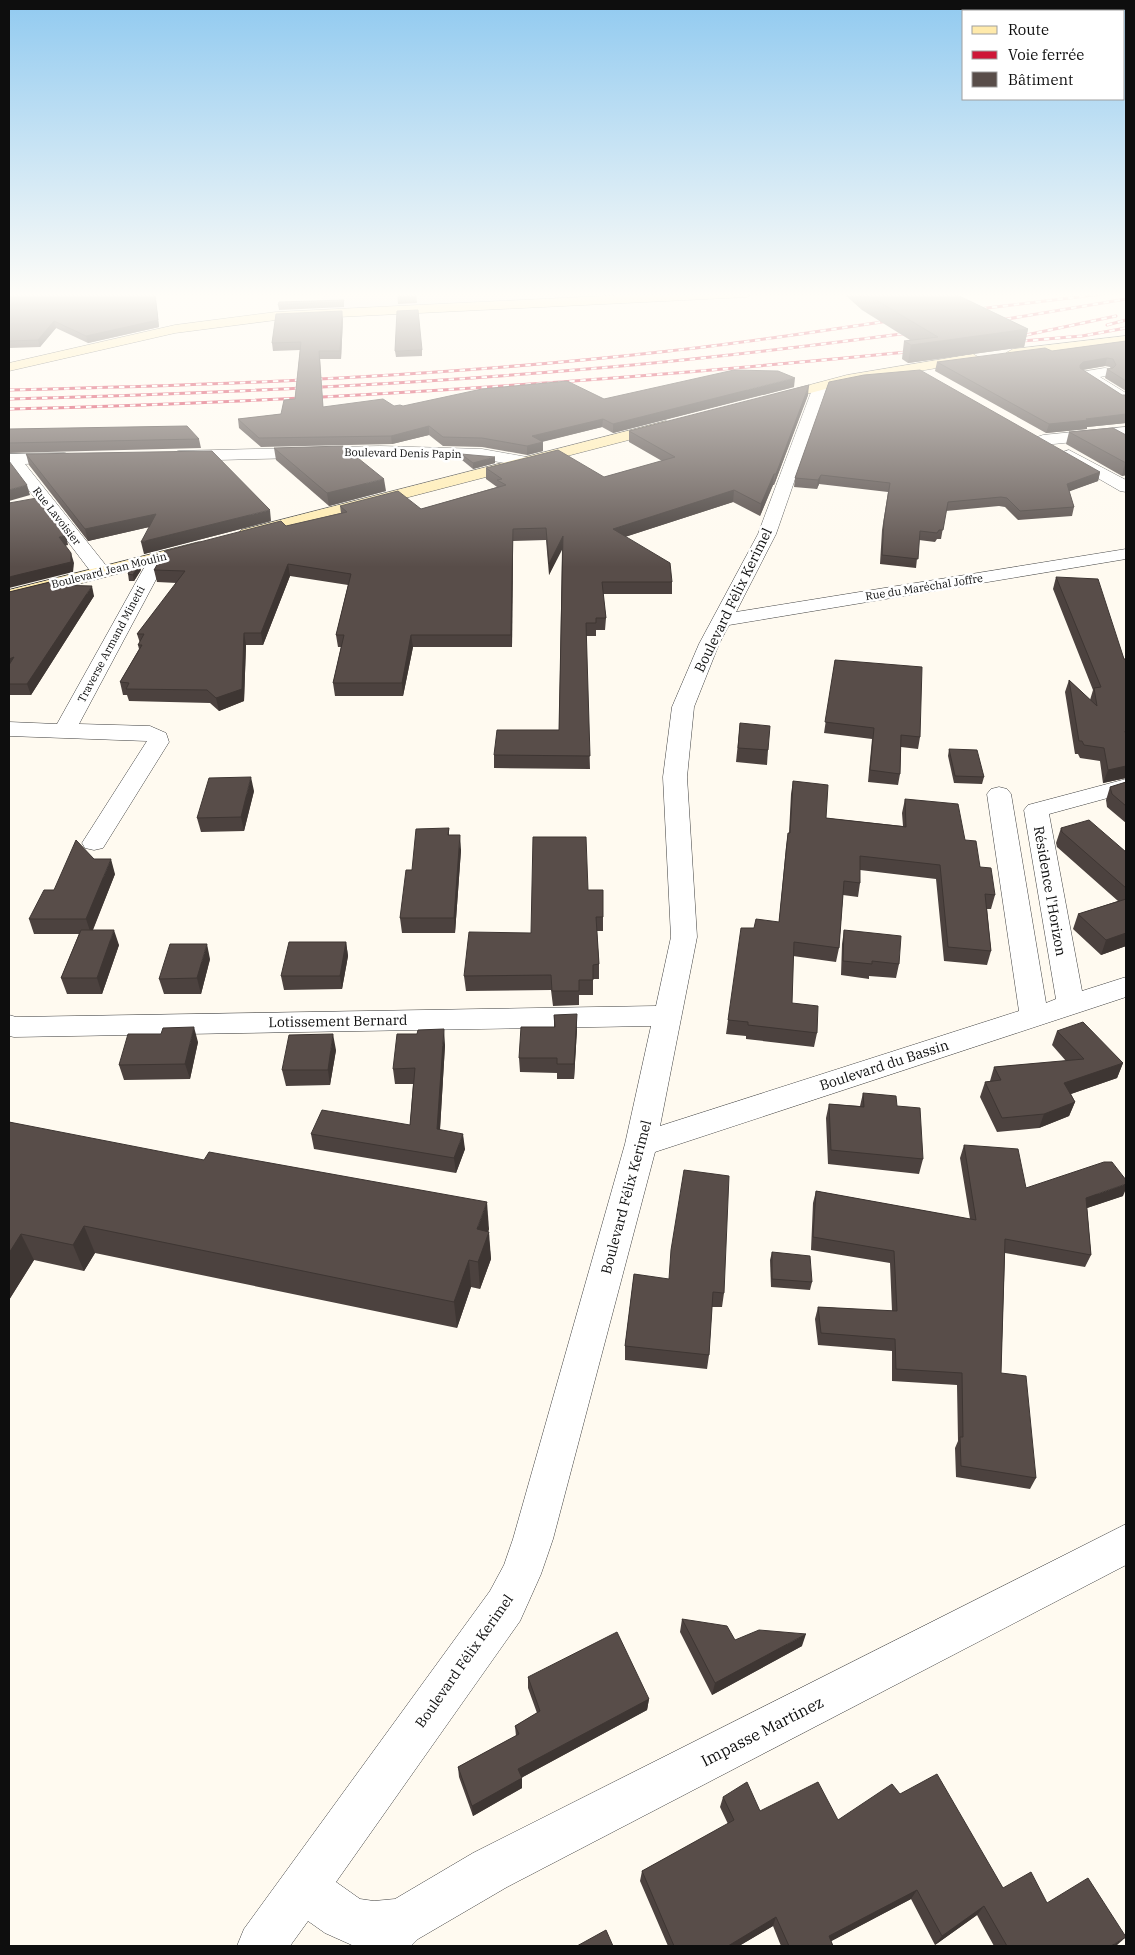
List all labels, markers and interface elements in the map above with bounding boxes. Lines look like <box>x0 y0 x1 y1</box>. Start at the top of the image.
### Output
legend <box>962 10 1125 100</box>
text: Route <box>1008 20 1049 39</box>
text: Voie ferrée <box>1008 45 1084 64</box>
text: Bâtiment <box>1008 70 1073 89</box>
street label: Boulevard Denis Papin <box>344 445 462 461</box>
street label: Rue Lavoisier <box>30 484 84 548</box>
street label: Boulevard Félix Kerimel <box>690 525 776 675</box>
street label: Boulevard Jean Moulin <box>50 549 168 591</box>
street label: Rue du Maréchal Joffre <box>864 571 984 603</box>
street label: Traverse Armand Minetti <box>74 583 148 705</box>
street label: Résidence l'Horizon <box>1030 825 1070 957</box>
street label: Lotissement Bernard <box>268 1011 408 1031</box>
street label: Boulevard du Bassin <box>817 1036 951 1094</box>
street label: Boulevard Félix Kerimel <box>597 1118 655 1276</box>
street label: Boulevard Félix Kerimel <box>411 1591 517 1731</box>
street label: Impasse Martinez <box>697 1691 827 1771</box>

